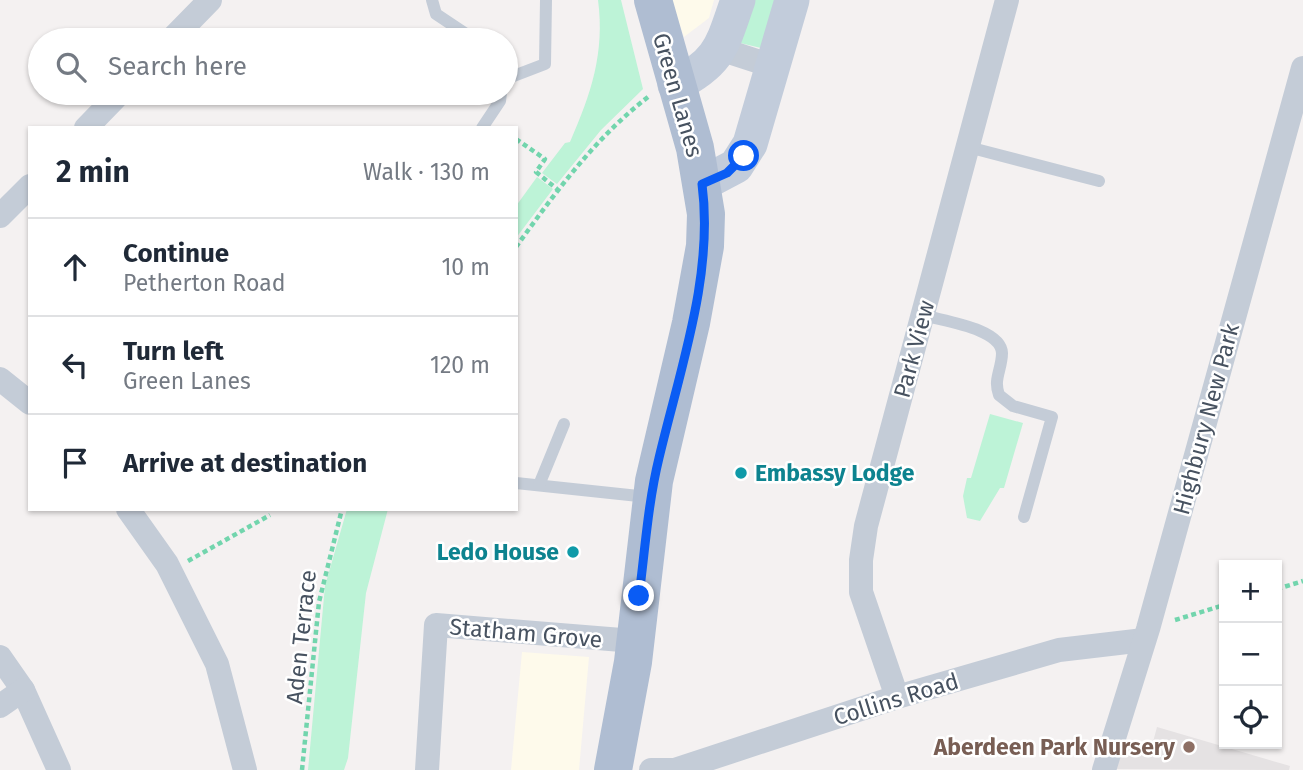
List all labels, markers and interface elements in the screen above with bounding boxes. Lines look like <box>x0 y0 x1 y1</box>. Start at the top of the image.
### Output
search box <box>28 28 518 105</box>
street label: Green Lanes <box>647 30 709 160</box>
icon: search <box>52 48 90 86</box>
text: Search here <box>108 51 247 82</box>
route start <box>728 140 759 171</box>
text: 2 min <box>56 154 130 190</box>
text: Walk · 130 m <box>363 158 490 186</box>
text: Continue <box>123 238 229 269</box>
icon: ahead <box>56 248 94 286</box>
text: 10 m <box>441 253 490 281</box>
text: Petherton Road <box>123 269 285 297</box>
street label: Park View <box>888 297 941 401</box>
street label: Highbury New Park <box>1167 320 1245 518</box>
text: Turn left <box>123 336 224 367</box>
icon: left <box>56 346 94 384</box>
text: 120 m <box>430 351 490 379</box>
text: Green Lanes <box>123 367 251 395</box>
icon: arrive <box>56 444 94 482</box>
text: Arrive at destination <box>123 448 367 479</box>
place label: Embassy Lodge <box>755 459 915 487</box>
marker: Embassy Lodge <box>733 465 749 481</box>
place label: Ledo House <box>437 538 559 566</box>
marker: Ledo House <box>565 544 581 560</box>
map controls <box>1219 560 1282 749</box>
button: + <box>1219 560 1282 623</box>
street label: Aden Terrace <box>280 569 322 705</box>
route end <box>623 580 654 611</box>
street label: Statham Grove <box>449 612 603 654</box>
button: − <box>1219 623 1282 686</box>
street label: Collins Road <box>830 667 962 731</box>
button: locate <box>1219 686 1282 749</box>
place label: Aberdeen Park Nursery <box>933 733 1176 761</box>
marker: Aberdeen Park Nursery <box>1181 739 1197 755</box>

